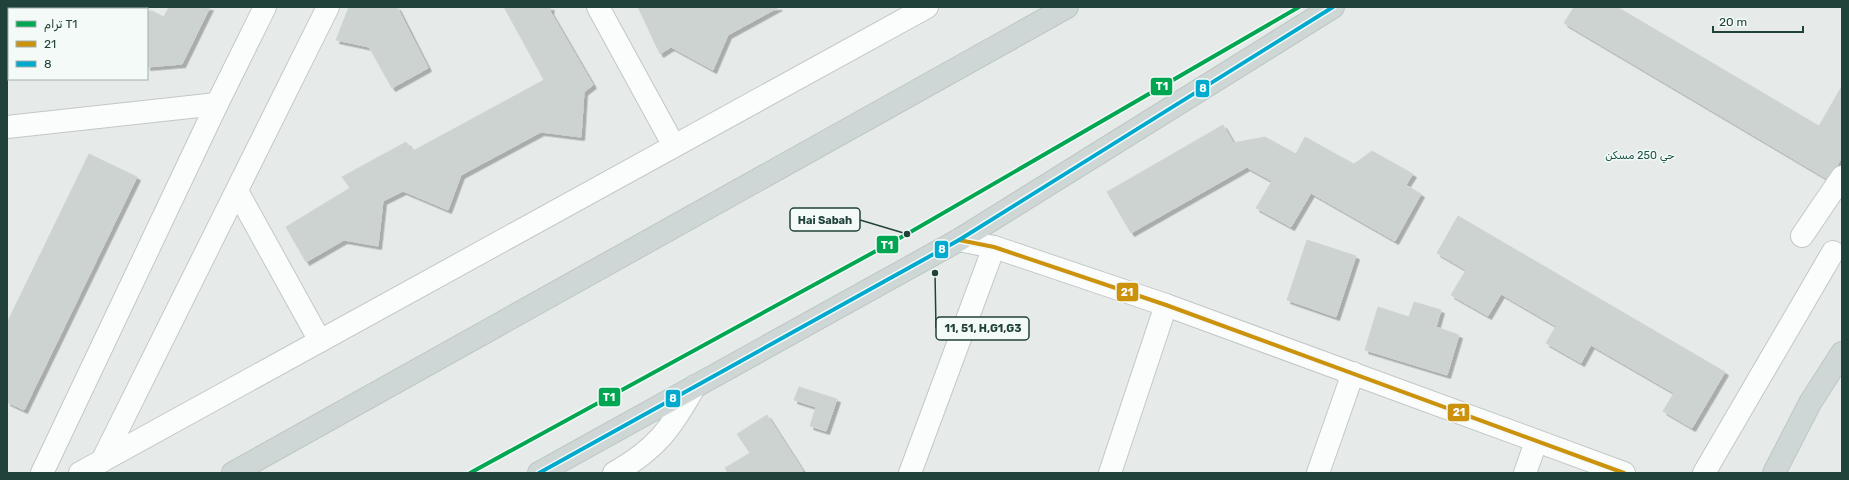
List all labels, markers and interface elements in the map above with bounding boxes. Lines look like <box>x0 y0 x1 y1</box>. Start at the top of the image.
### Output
legend <box>8 8 148 80</box>
scale bar <box>1713 8 1803 34</box>
text: 20 m <box>1719 15 1747 29</box>
text: ترام T1 <box>44 17 77 33</box>
text: 21 <box>44 37 56 51</box>
text: 8 <box>44 57 52 71</box>
line badge: T1 <box>1150 77 1173 96</box>
line badge: 8 <box>1195 79 1210 98</box>
text: T1 <box>1156 80 1168 93</box>
text: 8 <box>1199 82 1207 95</box>
district label: حي 250 مسكن <box>1605 149 1675 164</box>
callout: Hai Sabah <box>790 208 860 231</box>
text: Hai Sabah <box>798 214 852 227</box>
line badge: T1 <box>876 235 899 254</box>
text: T1 <box>881 239 893 252</box>
line badge: 8 <box>934 240 949 259</box>
text: 8 <box>938 243 946 256</box>
line badge: 21 <box>1116 282 1139 302</box>
text: 21 <box>1121 286 1133 299</box>
callout: 11, 51, H,G1,G3 <box>936 317 1029 340</box>
text: 11, 51, H,G1,G3 <box>945 322 1021 335</box>
line badge: T1 <box>598 387 621 407</box>
line badge: 8 <box>665 389 681 408</box>
text: T1 <box>603 391 615 404</box>
text: 8 <box>669 392 677 405</box>
line badge: 21 <box>1447 403 1470 422</box>
text: 21 <box>1453 406 1465 419</box>

